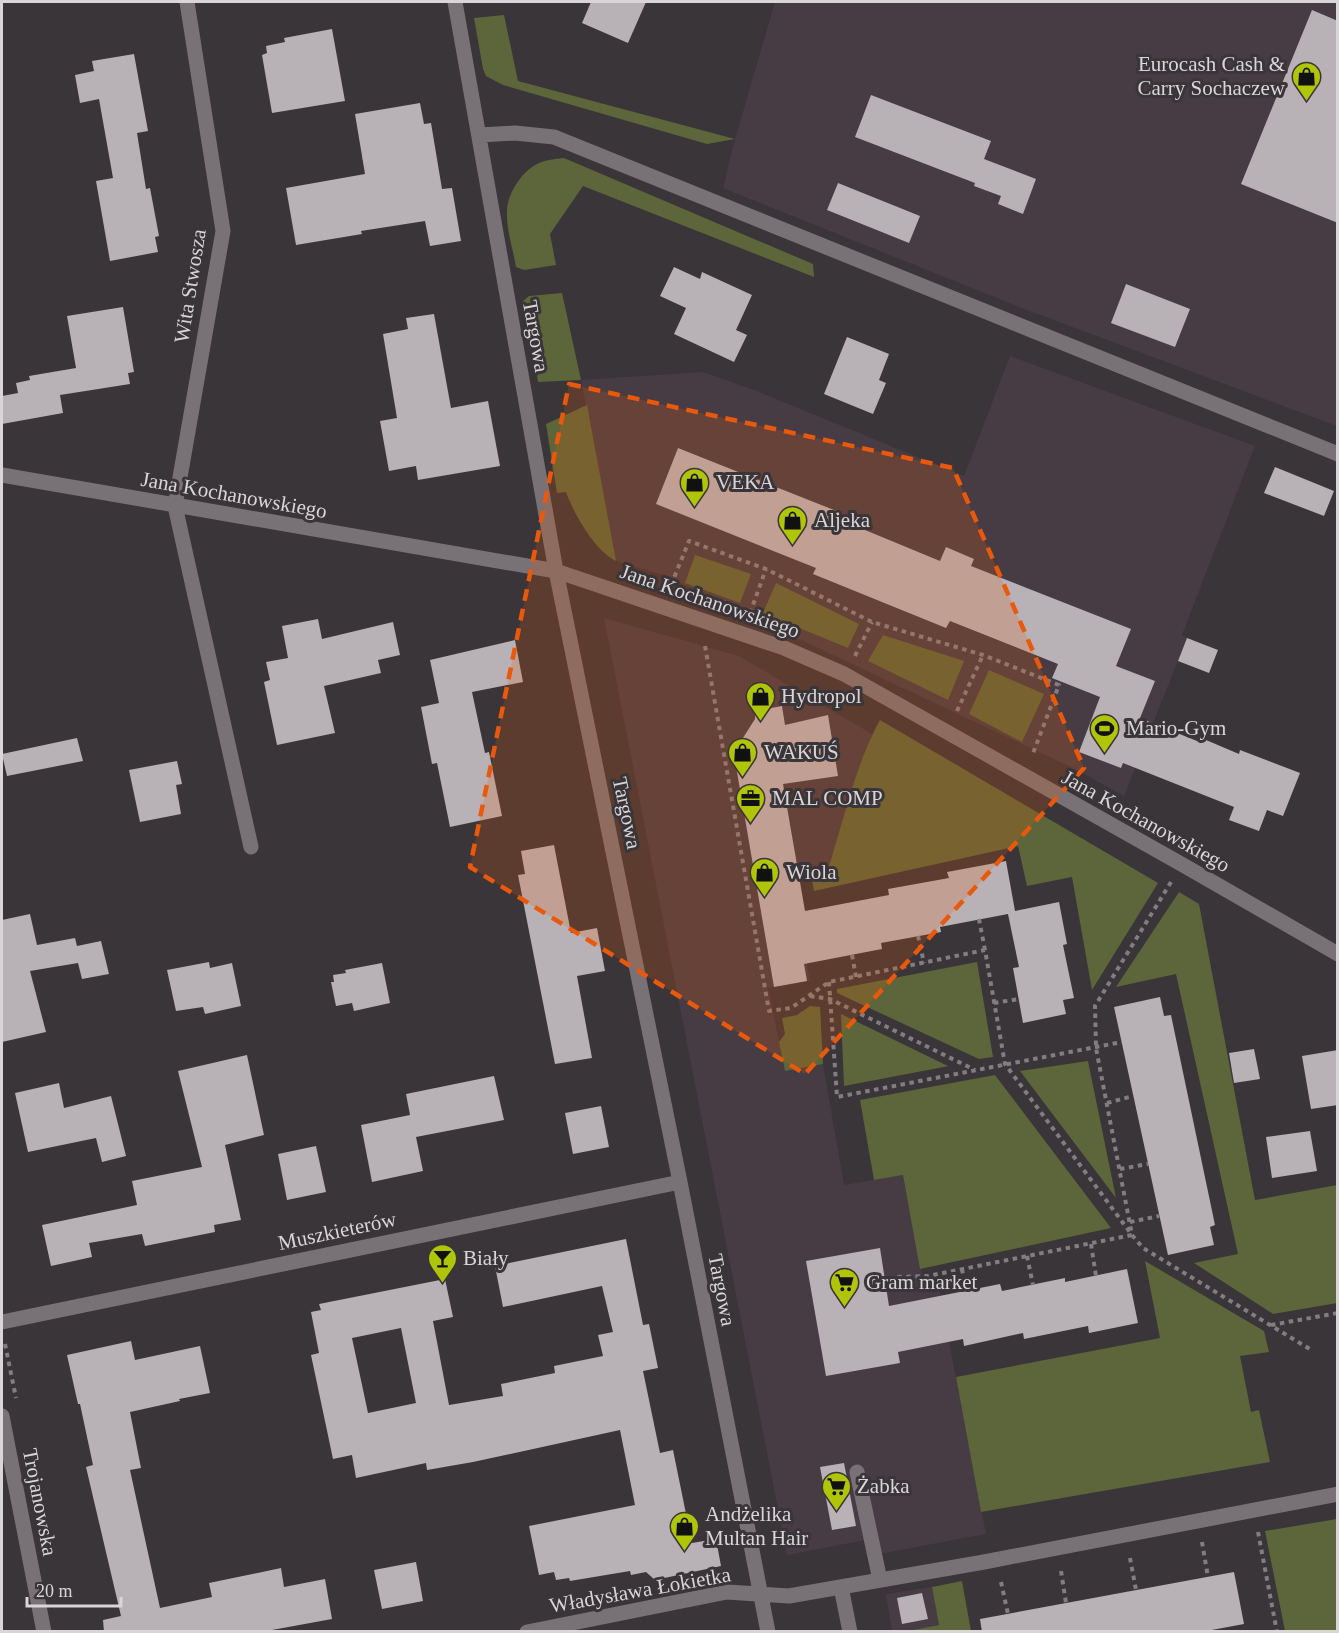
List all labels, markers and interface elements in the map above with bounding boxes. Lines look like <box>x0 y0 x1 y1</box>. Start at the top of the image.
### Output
place label: Eurocash Cash & Carry Sochaczew <box>1137 52 1286 100</box>
shop icon: Eurocash Cash & Carry Sochaczew <box>1290 60 1322 102</box>
street label: Wita Stwosza <box>169 227 211 345</box>
street label: Targowa <box>518 298 554 375</box>
shop icon: VEKA <box>679 466 711 508</box>
street label: Jana Kochanowskiego <box>139 467 329 523</box>
place label: VEKA <box>716 470 775 494</box>
shop icon: Aljeka <box>777 504 809 546</box>
place label: Aljeka <box>814 508 871 532</box>
street label: Jana Kochanowskiego <box>617 559 803 643</box>
shop icon: Hydropol <box>744 680 776 722</box>
place label: Hydropol <box>781 684 862 708</box>
sports icon: Mario-Gym <box>1089 712 1121 754</box>
place label: Mario-Gym <box>1126 716 1226 740</box>
shop icon: WAKUŚ <box>727 736 759 778</box>
place label: WAKUŚ <box>764 740 839 764</box>
street label: Jana Kochanowskiego <box>1058 765 1234 877</box>
street label: Targowa <box>608 775 646 852</box>
office icon: MAL COMP <box>735 782 767 824</box>
place label: MAL COMP <box>772 786 883 810</box>
shop icon: Wiola <box>749 856 781 898</box>
place label: Wiola <box>786 860 837 884</box>
street label: Muszkieterów <box>276 1207 399 1255</box>
bar icon: Biały <box>426 1242 458 1284</box>
place label: Biały <box>463 1246 509 1270</box>
street label: Targowa <box>703 1252 741 1329</box>
supermarket icon: Gram market <box>829 1266 861 1308</box>
place label: Gram market <box>866 1270 978 1294</box>
street label: Trojanowska <box>18 1446 62 1558</box>
supermarket icon: Żabka <box>820 1470 852 1512</box>
place label: Żabka <box>857 1474 910 1498</box>
place label: Andżelika Multan Hair <box>705 1502 808 1550</box>
shop icon: Andżelika Multan Hair <box>668 1510 700 1552</box>
street label: Władysława Łokietka <box>547 1562 733 1618</box>
scale bar <box>27 1570 122 1608</box>
text: 20 m <box>36 1581 73 1601</box>

